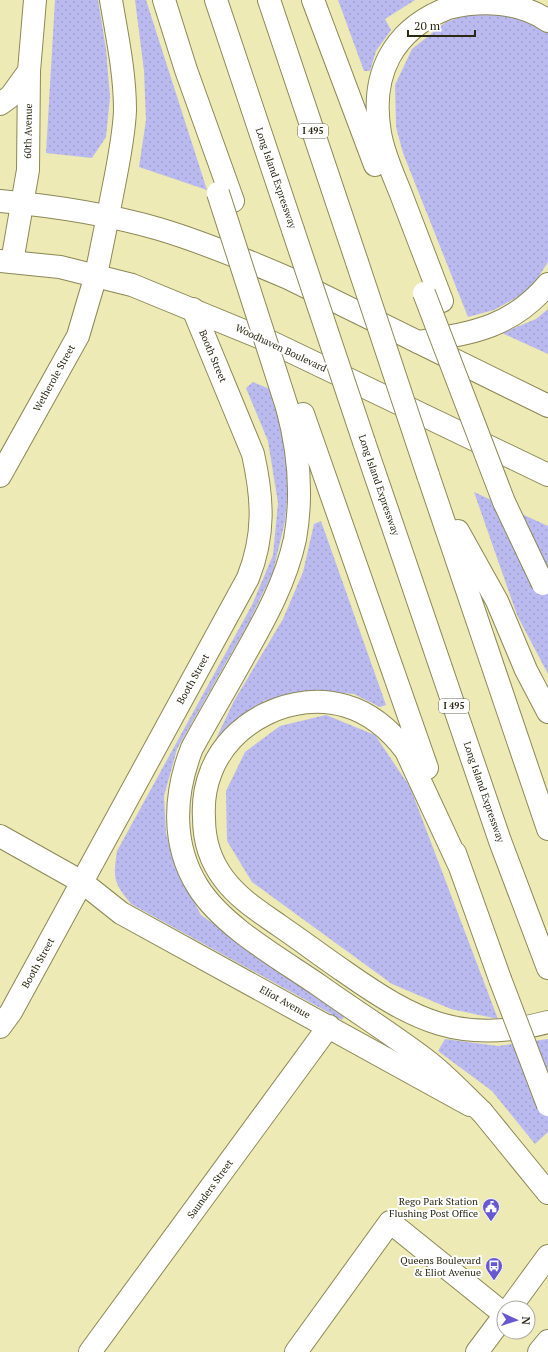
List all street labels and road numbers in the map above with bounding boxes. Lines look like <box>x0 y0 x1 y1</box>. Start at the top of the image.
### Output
street label: 60th Avenue <box>21 103 35 159</box>
road number: I 495 <box>298 124 328 138</box>
street label: Long Island Expressway <box>253 126 300 231</box>
street label: Woodhaven Boulevard <box>233 321 329 375</box>
street label: Booth Street <box>196 328 230 384</box>
street label: Wetherole Street <box>30 342 78 414</box>
street label: Long Island Expressway <box>356 433 403 538</box>
street label: Booth Street <box>174 651 212 707</box>
road number: I 495 <box>439 699 469 713</box>
street label: Long Island Expressway <box>461 740 508 845</box>
street label: Booth Street <box>19 935 57 991</box>
street label: Eliot Avenue <box>257 983 313 1021</box>
street label: Saunders Street <box>184 1157 236 1221</box>

